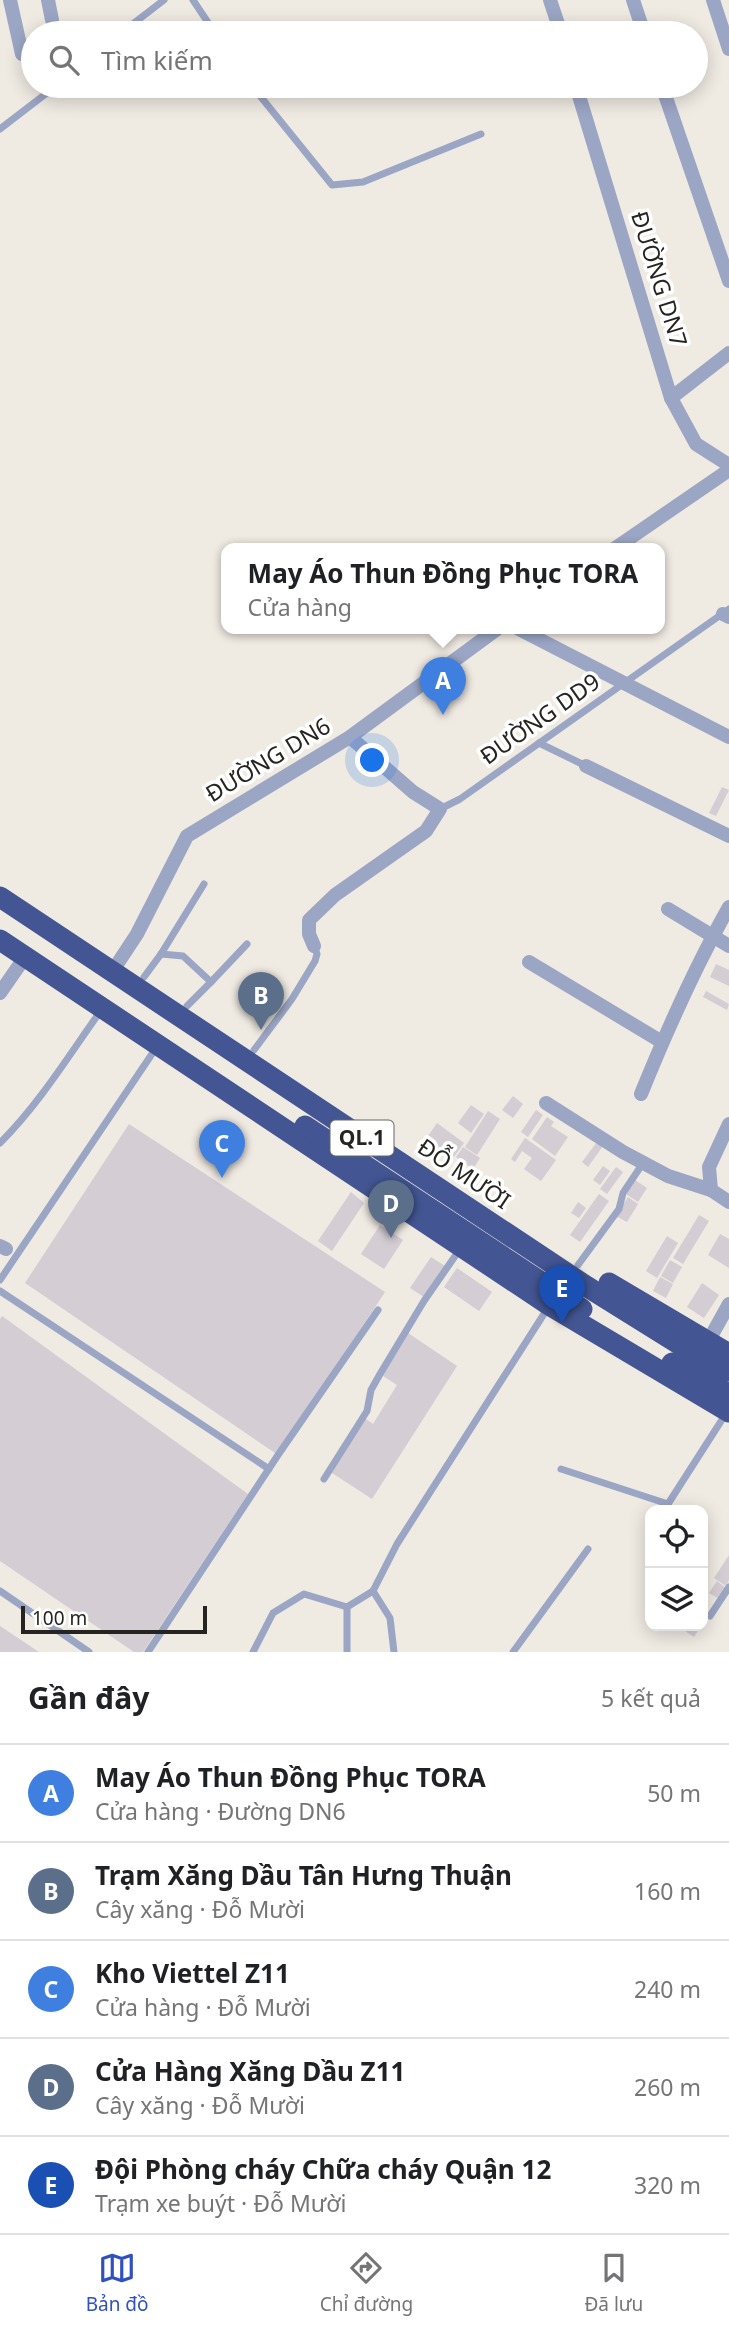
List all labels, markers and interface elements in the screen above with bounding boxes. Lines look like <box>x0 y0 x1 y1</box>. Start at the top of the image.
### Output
search box <box>21 21 708 98</box>
icon: search <box>45 41 83 79</box>
text: Tìm kiếm <box>101 42 213 78</box>
street label: ĐƯỜNG DN7 <box>624 207 696 350</box>
popup <box>221 543 665 634</box>
text: May Áo Thun Đồng Phục TORA <box>248 555 638 591</box>
text: Cửa hàng <box>248 591 352 623</box>
pin: A <box>420 657 466 715</box>
street label: ĐƯỜNG DD9 <box>473 665 606 771</box>
street label: ĐƯỜNG DN6 <box>199 709 336 809</box>
your location <box>355 743 389 777</box>
pin: B <box>238 972 284 1030</box>
pin: C <box>199 1120 245 1178</box>
road number: QL.1 <box>330 1120 394 1156</box>
street label: ĐỖ MƯỜI <box>412 1130 517 1216</box>
pin: D <box>368 1180 414 1238</box>
pin: E <box>539 1265 585 1323</box>
map controls <box>645 1505 708 1631</box>
button: locate <box>645 1505 708 1568</box>
button: layers <box>645 1568 708 1631</box>
scale bar <box>21 1603 206 1635</box>
text: 100 m <box>32 1605 87 1631</box>
text: Gần đây <box>28 1677 149 1718</box>
text: 5 kết quả <box>601 1682 701 1714</box>
text: May Áo Thun Đồng Phục TORA <box>95 1759 486 1795</box>
text: A <box>43 1777 59 1809</box>
text: 50 m <box>647 1777 701 1809</box>
text: Cửa hàng · Đường DN6 <box>95 1795 346 1827</box>
text: Trạm Xăng Dầu Tân Hưng Thuận <box>95 1857 512 1893</box>
text: B <box>43 1875 59 1907</box>
text: 160 m <box>634 1875 701 1907</box>
text: Cây xăng · Đỗ Mười <box>95 1893 305 1925</box>
text: Kho Viettel Z11 <box>95 1955 290 1991</box>
text: C <box>44 1973 58 2005</box>
text: 240 m <box>634 1973 701 2005</box>
text: Cửa hàng · Đỗ Mười <box>95 1991 311 2023</box>
text: Cửa Hàng Xăng Dầu Z11 <box>95 2053 405 2089</box>
text: D <box>43 2071 59 2103</box>
text: 260 m <box>634 2071 701 2103</box>
text: Cây xăng · Đỗ Mười <box>95 2089 305 2121</box>
text: Đội Phòng cháy Chữa cháy Quận 12 <box>95 2151 551 2187</box>
text: E <box>45 2169 57 2201</box>
text: 320 m <box>634 2169 701 2201</box>
text: Trạm xe buýt · Đỗ Mười <box>95 2187 346 2219</box>
tab: Bản đồ <box>86 2249 149 2317</box>
tab: Chỉ đường <box>320 2249 413 2317</box>
tab: Đã lưu <box>584 2249 643 2317</box>

